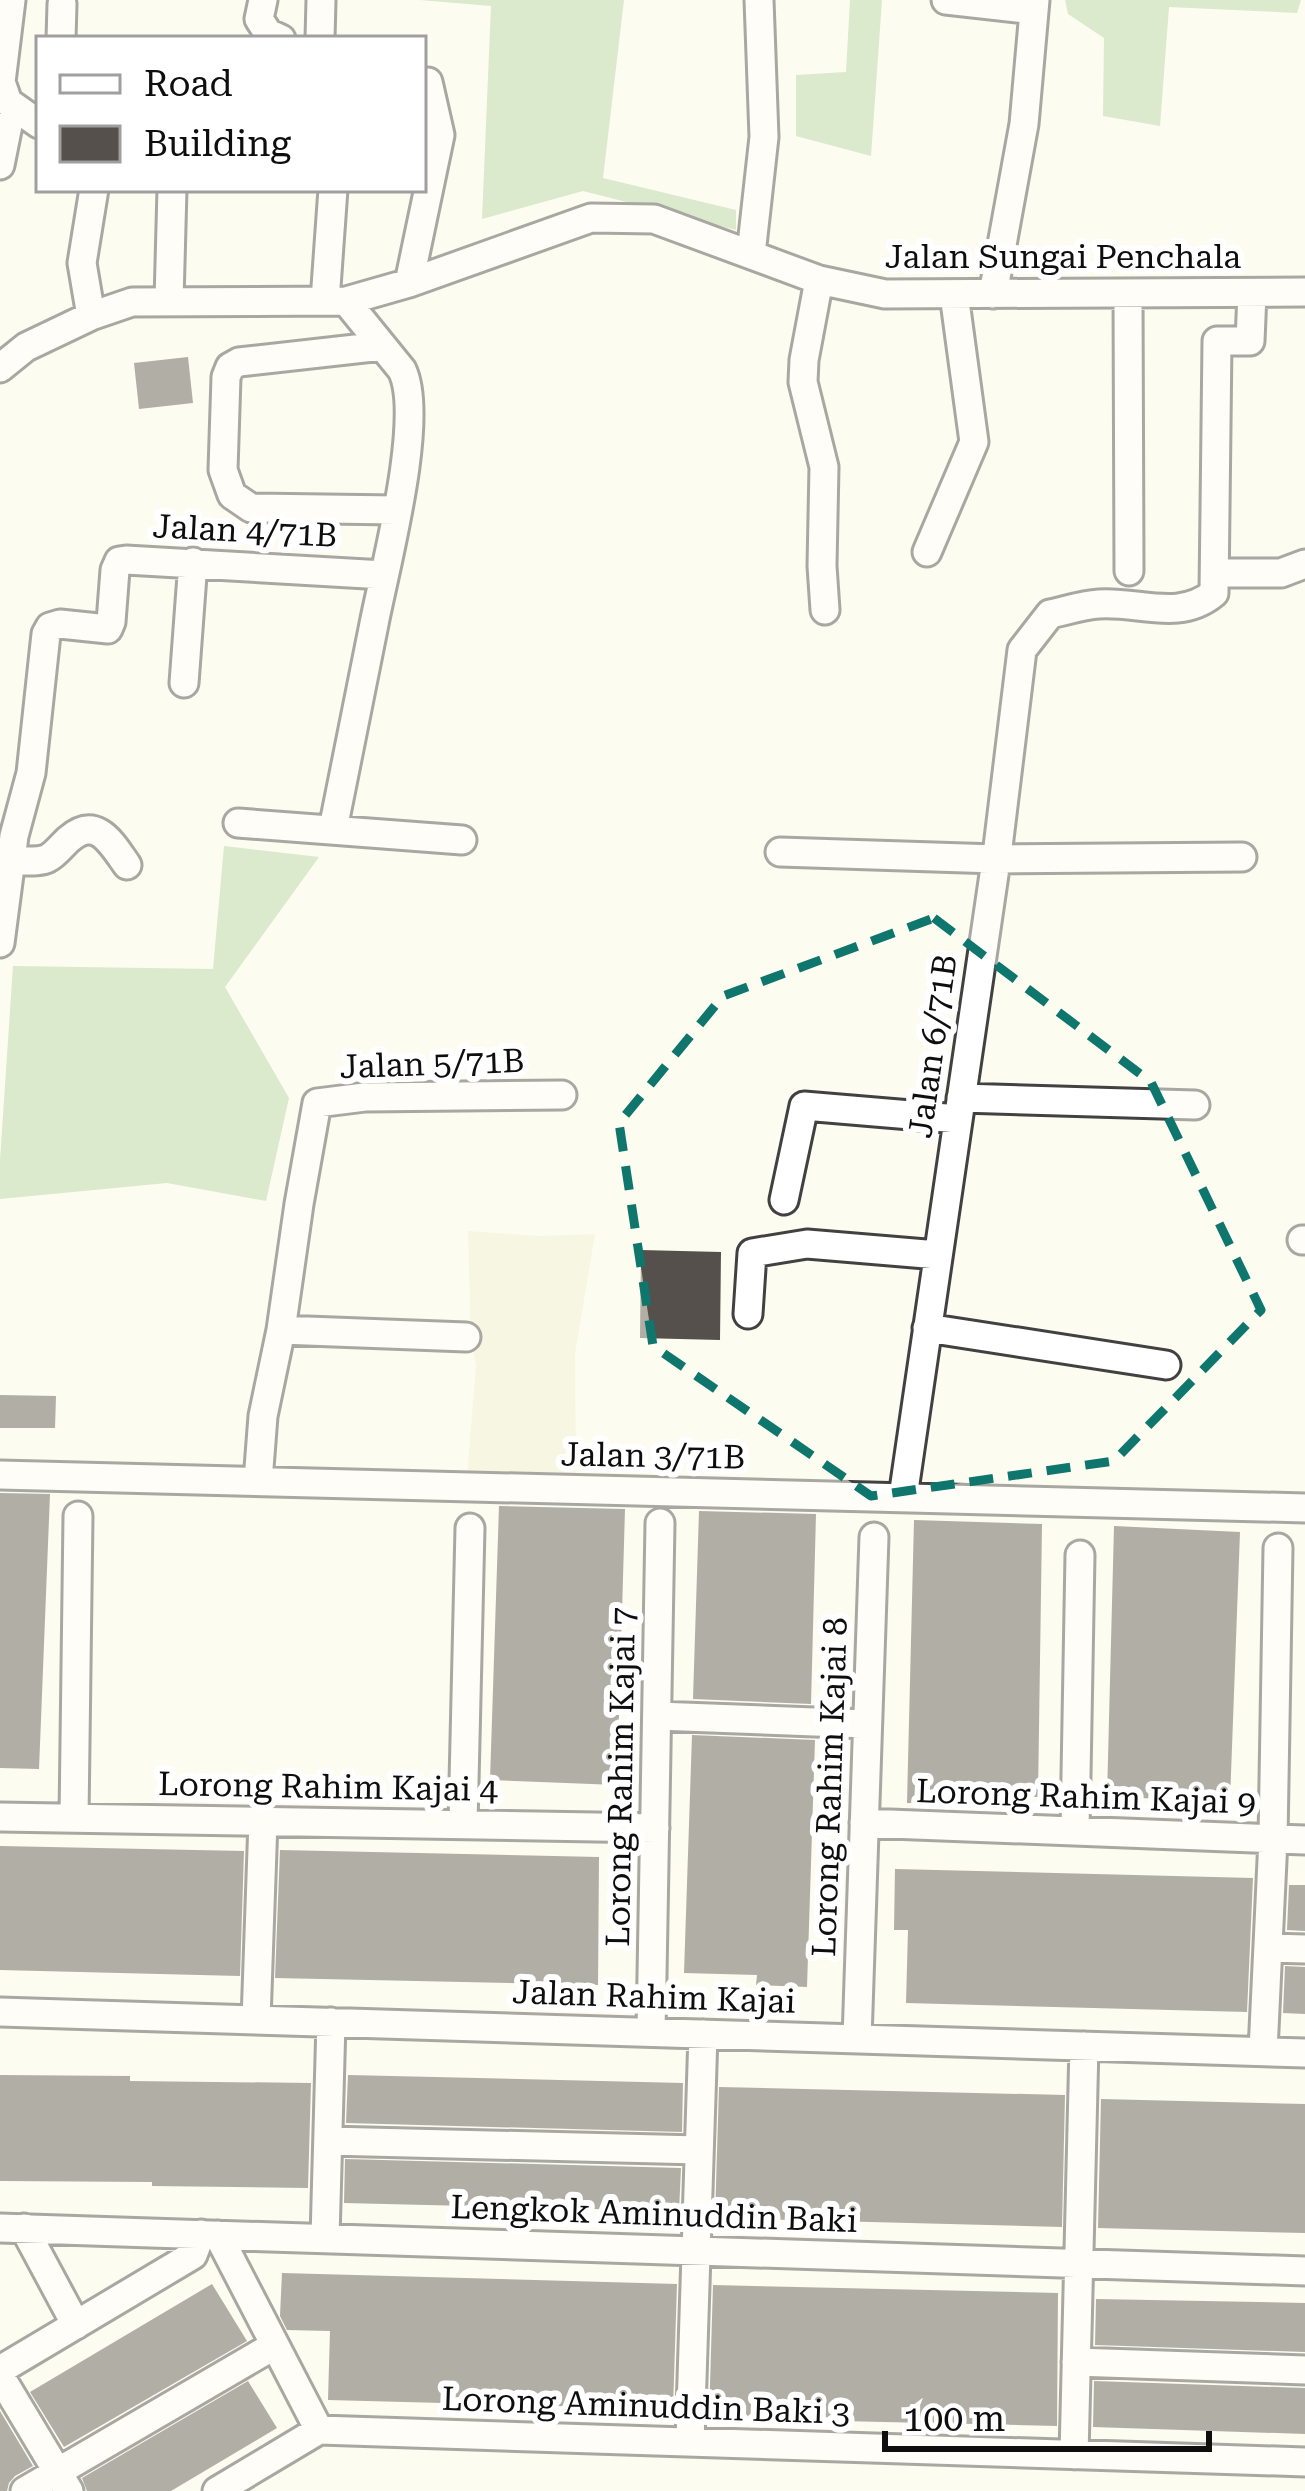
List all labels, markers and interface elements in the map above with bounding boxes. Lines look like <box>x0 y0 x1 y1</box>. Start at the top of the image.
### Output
legend <box>36 36 426 192</box>
text: Road <box>144 63 232 105</box>
text: Building <box>144 123 292 165</box>
street label: Jalan Sungai Penchala <box>885 237 1241 276</box>
street label: Jalan 4/71B <box>152 506 338 555</box>
street label: Jalan 6/71B <box>900 952 965 1140</box>
street label: Jalan 5/71B <box>339 1041 525 1086</box>
street label: Jalan 3/71B <box>560 1434 746 1477</box>
street label: Lorong Rahim Kajai 7 <box>598 1607 643 1947</box>
street label: Lorong Rahim Kajai 8 <box>804 1617 855 1958</box>
street label: Lorong Rahim Kajai 4 <box>158 1764 499 1809</box>
street label: Lorong Rahim Kajai 9 <box>915 1771 1256 1822</box>
street label: Jalan Rahim Kajai <box>512 1972 796 2021</box>
street label: Lengkok Aminuddin Baki <box>450 2187 858 2240</box>
scale bar <box>885 2377 1209 2451</box>
street label: Lorong Aminuddin Baki 3 <box>441 2379 851 2432</box>
text: 100 m <box>903 2398 1005 2440</box>

